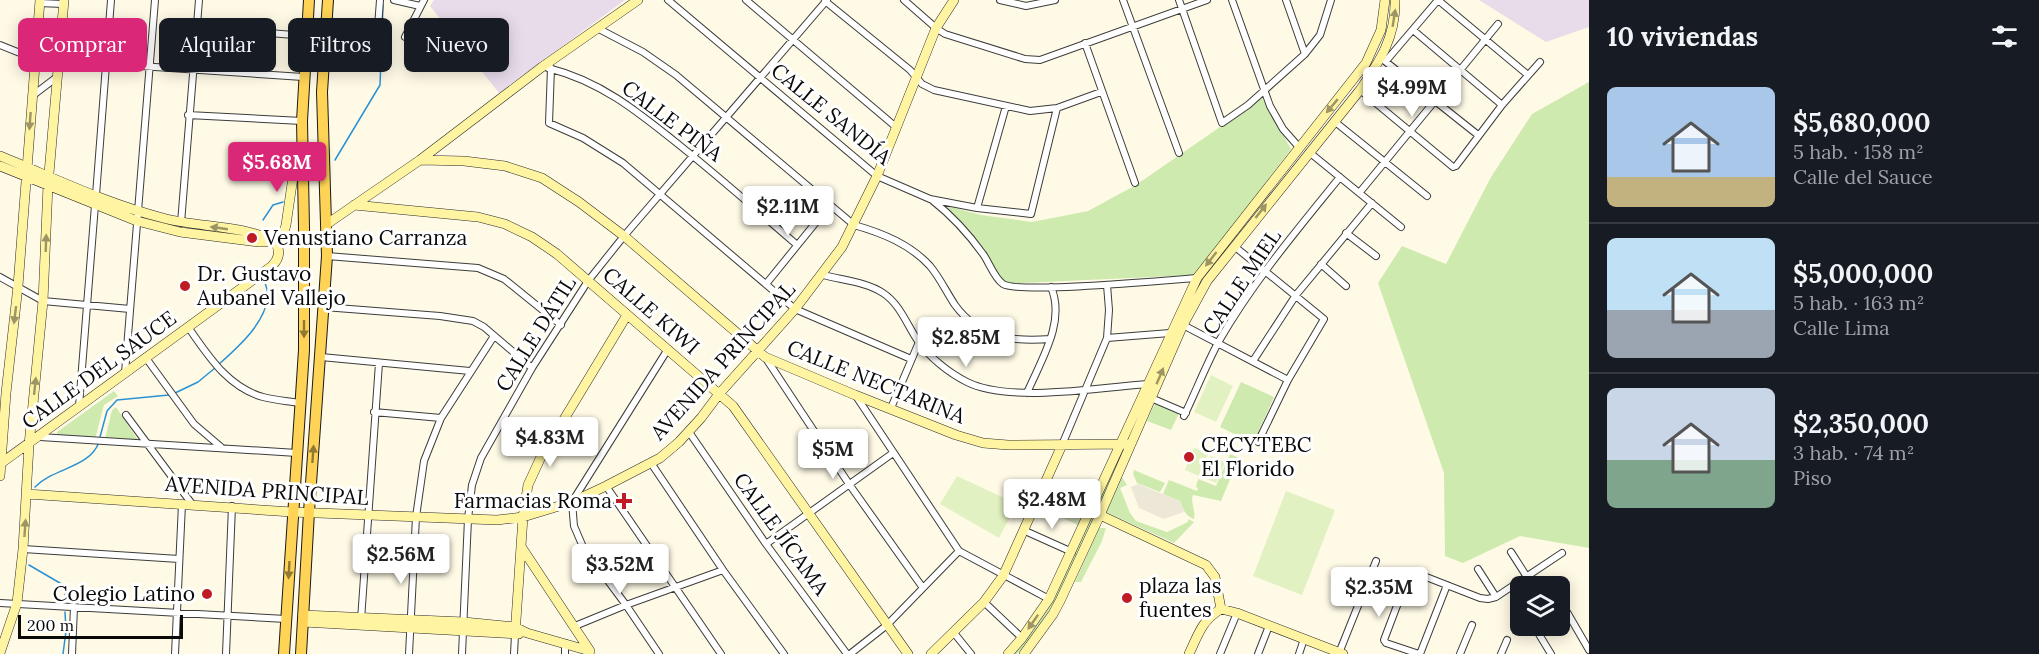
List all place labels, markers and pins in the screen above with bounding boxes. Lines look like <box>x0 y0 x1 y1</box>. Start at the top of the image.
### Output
pin: $4.99M <box>1363 67 1461 118</box>
pin: $5.68M <box>228 142 326 193</box>
pin: $2.11M <box>739 186 837 237</box>
place label: Venustiano Carranza <box>263 224 468 251</box>
marker: Venustiano Carranza <box>245 231 259 245</box>
place label: Dr. Gustavo Aubanel Vallejo <box>196 260 346 311</box>
marker: Dr. Gustavo Aubanel Vallejo <box>178 279 192 293</box>
pin: $2.85M <box>917 317 1015 368</box>
pin: $4.83M <box>501 417 599 468</box>
pin: $5M <box>804 429 862 480</box>
place label: CECYTEBC El Florido <box>1201 431 1312 482</box>
marker: CECYTEBC El Florido <box>1182 450 1196 464</box>
pin: $2.48M <box>1003 479 1101 530</box>
place label: Farmacias Roma <box>454 487 612 514</box>
marker: Farmacias Roma <box>617 494 631 508</box>
pin: $2.56M <box>352 534 450 585</box>
pin: $3.52M <box>571 544 669 595</box>
pin: $2.35M <box>1330 567 1428 618</box>
place label: plaza las fuentes <box>1139 572 1221 623</box>
place label: Colegio Latino <box>53 580 195 607</box>
marker: Colegio Latino <box>200 587 214 601</box>
marker: plaza las fuentes <box>1120 591 1134 605</box>

